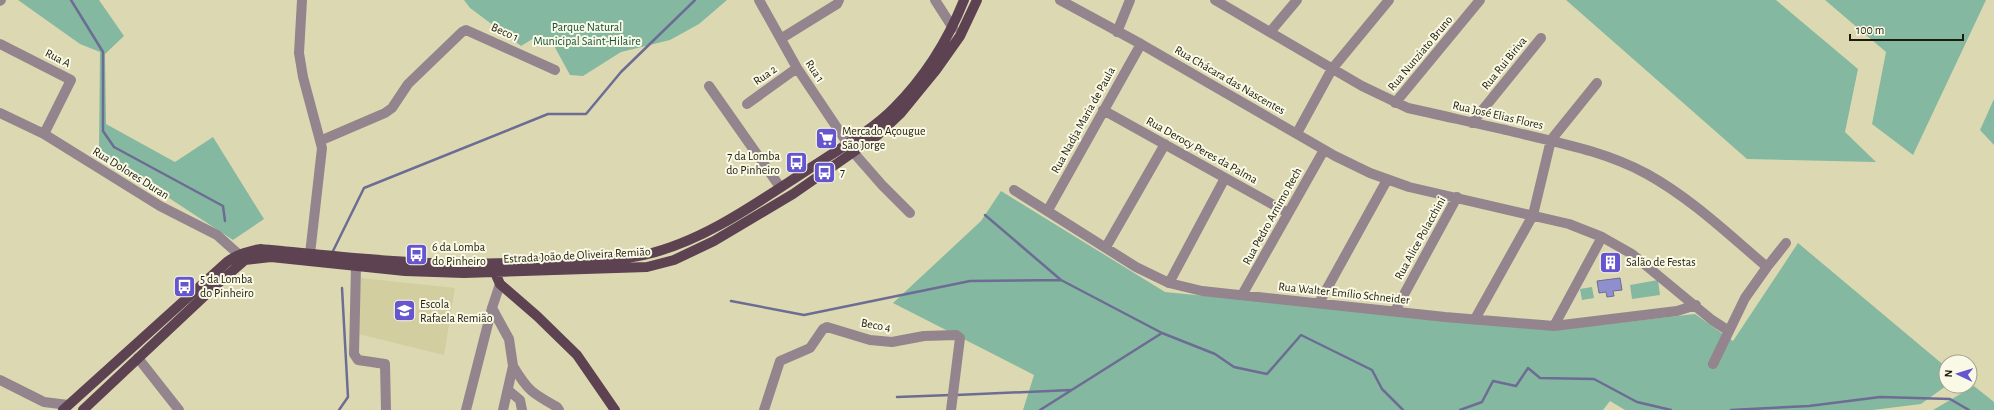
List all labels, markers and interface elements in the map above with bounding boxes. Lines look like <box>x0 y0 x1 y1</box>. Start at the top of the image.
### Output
street label: Rua Nunziato Bruno <box>1385 13 1455 93</box>
scale bar <box>1850 16 1963 42</box>
street label: Beco 1 <box>490 21 520 43</box>
park label: Parque Natural Municipal Saint-Hilaire <box>533 21 641 47</box>
text: 100 m <box>1856 24 1884 36</box>
street label: Rua Rui Biriva <box>1479 34 1529 92</box>
street label: Rua Chácara das Nascentes <box>1173 43 1287 117</box>
street label: Rua A <box>43 47 73 70</box>
street label: Rua 1 <box>803 58 827 84</box>
street label: Rua 2 <box>751 62 779 87</box>
street label: Rua Nadja Maria de Paula <box>1049 64 1118 176</box>
street label: Rua José Elias Flores <box>1451 99 1545 131</box>
street label: Rua Derocy Peres da Palma <box>1144 114 1260 187</box>
supermarket icon: Mercado Açougue São Jorge <box>813 125 839 151</box>
place label: Mercado Açougue São Jorge <box>842 125 926 151</box>
street label: Rua Dolores Duran <box>91 145 171 201</box>
place label: 7 da Lomba do Pinheiro <box>726 150 780 176</box>
bus stop icon: 7 da Lomba do Pinheiro <box>783 150 809 176</box>
bus stop icon: 7 <box>811 159 837 185</box>
street label: Rua Pedro Arnimo Rech <box>1240 165 1304 267</box>
place label: 7 <box>840 166 845 178</box>
street label: Rua Alice Polacchini <box>1392 195 1448 281</box>
bus stop icon: 6 da Lomba do Pinheiro <box>403 241 429 267</box>
place label: 6 da Lomba do Pinheiro <box>432 241 486 267</box>
street label: Estrada João de Oliveira Remião <box>503 245 651 265</box>
building icon: Salão de Festas <box>1597 249 1623 275</box>
place label: Salão de Festas <box>1626 256 1696 268</box>
bus stop icon: 5 da Lomba do Pinheiro <box>171 273 197 299</box>
place label: 5 da Lomba do Pinheiro <box>200 273 254 299</box>
street label: Rua Walter Emílio Schneider <box>1278 280 1410 306</box>
school or university icon: Escola Rafaela Remião <box>391 298 417 324</box>
place label: Escola Rafaela Remião <box>420 298 493 324</box>
street label: Beco 4 <box>860 316 892 334</box>
north arrow <box>1938 354 1978 394</box>
text: N <box>1943 369 1954 378</box>

